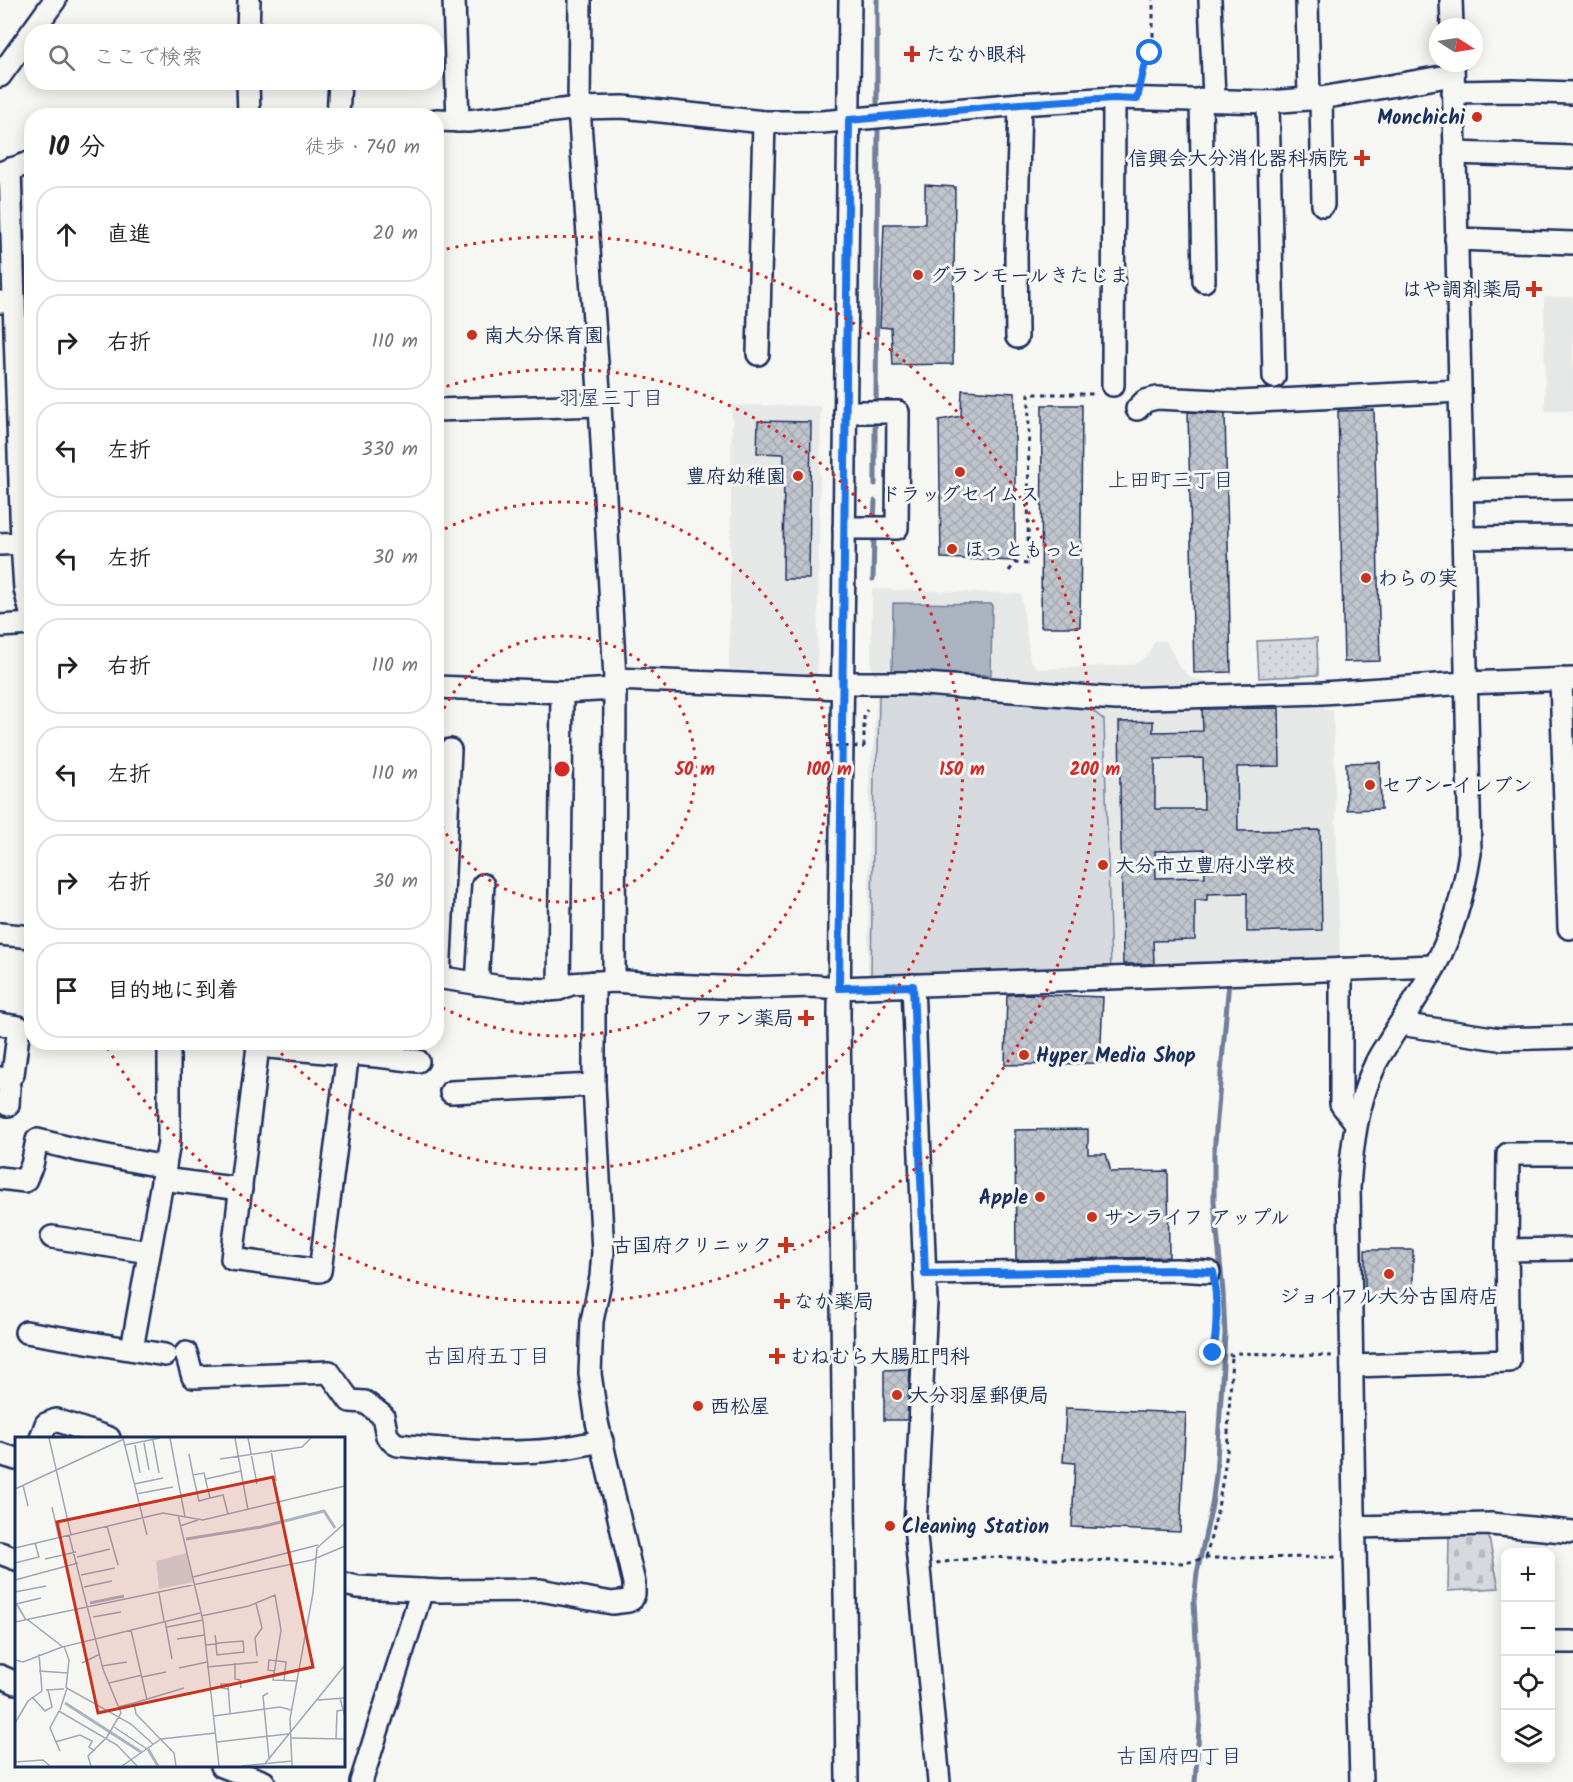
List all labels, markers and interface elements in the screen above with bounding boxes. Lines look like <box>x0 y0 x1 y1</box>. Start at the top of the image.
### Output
north arrow <box>1429 18 1483 72</box>
search box <box>24 24 444 90</box>
route start <box>1136 39 1162 65</box>
place label: たなか眼科 <box>926 40 1026 72</box>
icon: search <box>45 41 78 74</box>
text: ここで検索 <box>93 41 203 76</box>
marker: たなか眼科 <box>903 45 921 63</box>
place label: Monchichi <box>1377 103 1466 135</box>
marker: Monchichi <box>1470 110 1484 124</box>
text: 10 分 <box>48 127 105 169</box>
text: 徒歩 · 740 m <box>305 132 420 164</box>
place label: 信興会大分消化器科病院 <box>1128 144 1348 176</box>
marker: 信興会大分消化器科病院 <box>1353 149 1371 167</box>
icon: ahead <box>50 218 83 251</box>
text: 直進 <box>107 218 151 253</box>
text: 20 m <box>372 218 418 250</box>
place label: グランモールきたじま <box>930 261 1129 293</box>
marker: グランモールきたじま <box>911 268 925 282</box>
place label: はや調剤薬局 <box>1402 275 1522 307</box>
marker: はや調剤薬局 <box>1527 282 1541 296</box>
place label: 南大分保育園 <box>484 321 604 353</box>
icon: right <box>50 326 83 359</box>
text: 右折 <box>107 326 151 361</box>
text: 110 m <box>372 326 418 358</box>
marker: 南大分保育園 <box>465 328 479 342</box>
district label: 羽屋三丁目 <box>559 383 664 416</box>
icon: left <box>50 434 83 467</box>
text: 左折 <box>107 434 151 469</box>
text: 330 m <box>361 434 418 466</box>
place label: 豊府幼稚園 <box>686 462 786 494</box>
marker: ドラッグセイムス <box>953 465 967 479</box>
district label: 上田町三丁目 <box>1108 465 1234 498</box>
marker: 豊府幼稚園 <box>791 469 805 483</box>
place label: ドラッグセイムス <box>880 480 1040 512</box>
place label: ほっともっと <box>964 535 1084 567</box>
icon: left <box>50 542 83 575</box>
text: 左折 <box>107 542 151 577</box>
text: 30 m <box>373 542 418 574</box>
marker: ほっともっと <box>945 542 959 556</box>
place label: わらの実 <box>1378 564 1458 596</box>
marker: わらの実 <box>1359 571 1373 585</box>
icon: right <box>50 650 83 683</box>
text: 右折 <box>107 650 151 685</box>
text: 110 m <box>372 650 418 682</box>
text: 50 m <box>674 756 715 785</box>
text: 100 m <box>806 756 852 785</box>
text: 150 m <box>939 756 985 785</box>
text: 200 m <box>1070 756 1121 785</box>
icon: left <box>50 758 83 791</box>
text: 左折 <box>107 758 151 793</box>
text: 110 m <box>372 758 418 790</box>
centre of rings <box>552 759 572 779</box>
place label: セブン-イレブン <box>1382 771 1533 803</box>
marker: セブン-イレブン <box>1363 778 1377 792</box>
place label: 大分市立豊府小学校 <box>1115 851 1295 883</box>
marker: 大分市立豊府小学校 <box>1096 858 1110 872</box>
icon: right <box>50 866 83 899</box>
text: 右折 <box>107 866 151 901</box>
text: 30 m <box>373 866 418 898</box>
icon: arrive <box>50 974 83 1007</box>
text: 目的地に到着 <box>107 974 239 1009</box>
place label: ファン薬局 <box>694 1004 794 1036</box>
marker: ファン薬局 <box>799 1011 813 1025</box>
place label: Hyper Media Shop <box>1036 1041 1196 1073</box>
marker: Hyper Media Shop <box>1017 1048 1031 1062</box>
place label: Apple <box>979 1183 1028 1215</box>
marker: Apple <box>1033 1190 1047 1204</box>
place label: サンライフ アップル <box>1104 1203 1290 1235</box>
marker: サンライフ アップル <box>1085 1210 1099 1224</box>
place label: 古国府クリニック <box>612 1231 772 1263</box>
marker: 古国府クリニック <box>777 1236 795 1254</box>
marker: ジョイフル大分古国府店 <box>1382 1267 1396 1281</box>
place label: ジョイフル大分古国府店 <box>1279 1282 1499 1314</box>
place label: なか薬局 <box>794 1287 874 1319</box>
marker: なか薬局 <box>775 1294 789 1308</box>
route end <box>1199 1339 1225 1365</box>
district label: 古国府五丁目 <box>424 1341 550 1374</box>
place label: むねむら大腸肛門科 <box>790 1342 970 1374</box>
marker: むねむら大腸肛門科 <box>768 1347 786 1365</box>
place label: 大分羽屋郵便局 <box>909 1381 1049 1413</box>
marker: 大分羽屋郵便局 <box>890 1388 904 1402</box>
place label: 西松屋 <box>710 1392 770 1424</box>
marker: 西松屋 <box>691 1399 705 1413</box>
inset map <box>15 1437 345 1767</box>
place label: Cleaning Station <box>902 1512 1049 1544</box>
marker: Cleaning Station <box>883 1519 897 1533</box>
map controls <box>1501 1548 1555 1764</box>
button: + <box>1501 1548 1555 1602</box>
button: − <box>1501 1602 1555 1656</box>
button: locate <box>1501 1656 1555 1710</box>
button: layers <box>1501 1710 1555 1764</box>
district label: 古国府四丁目 <box>1116 1741 1242 1774</box>

